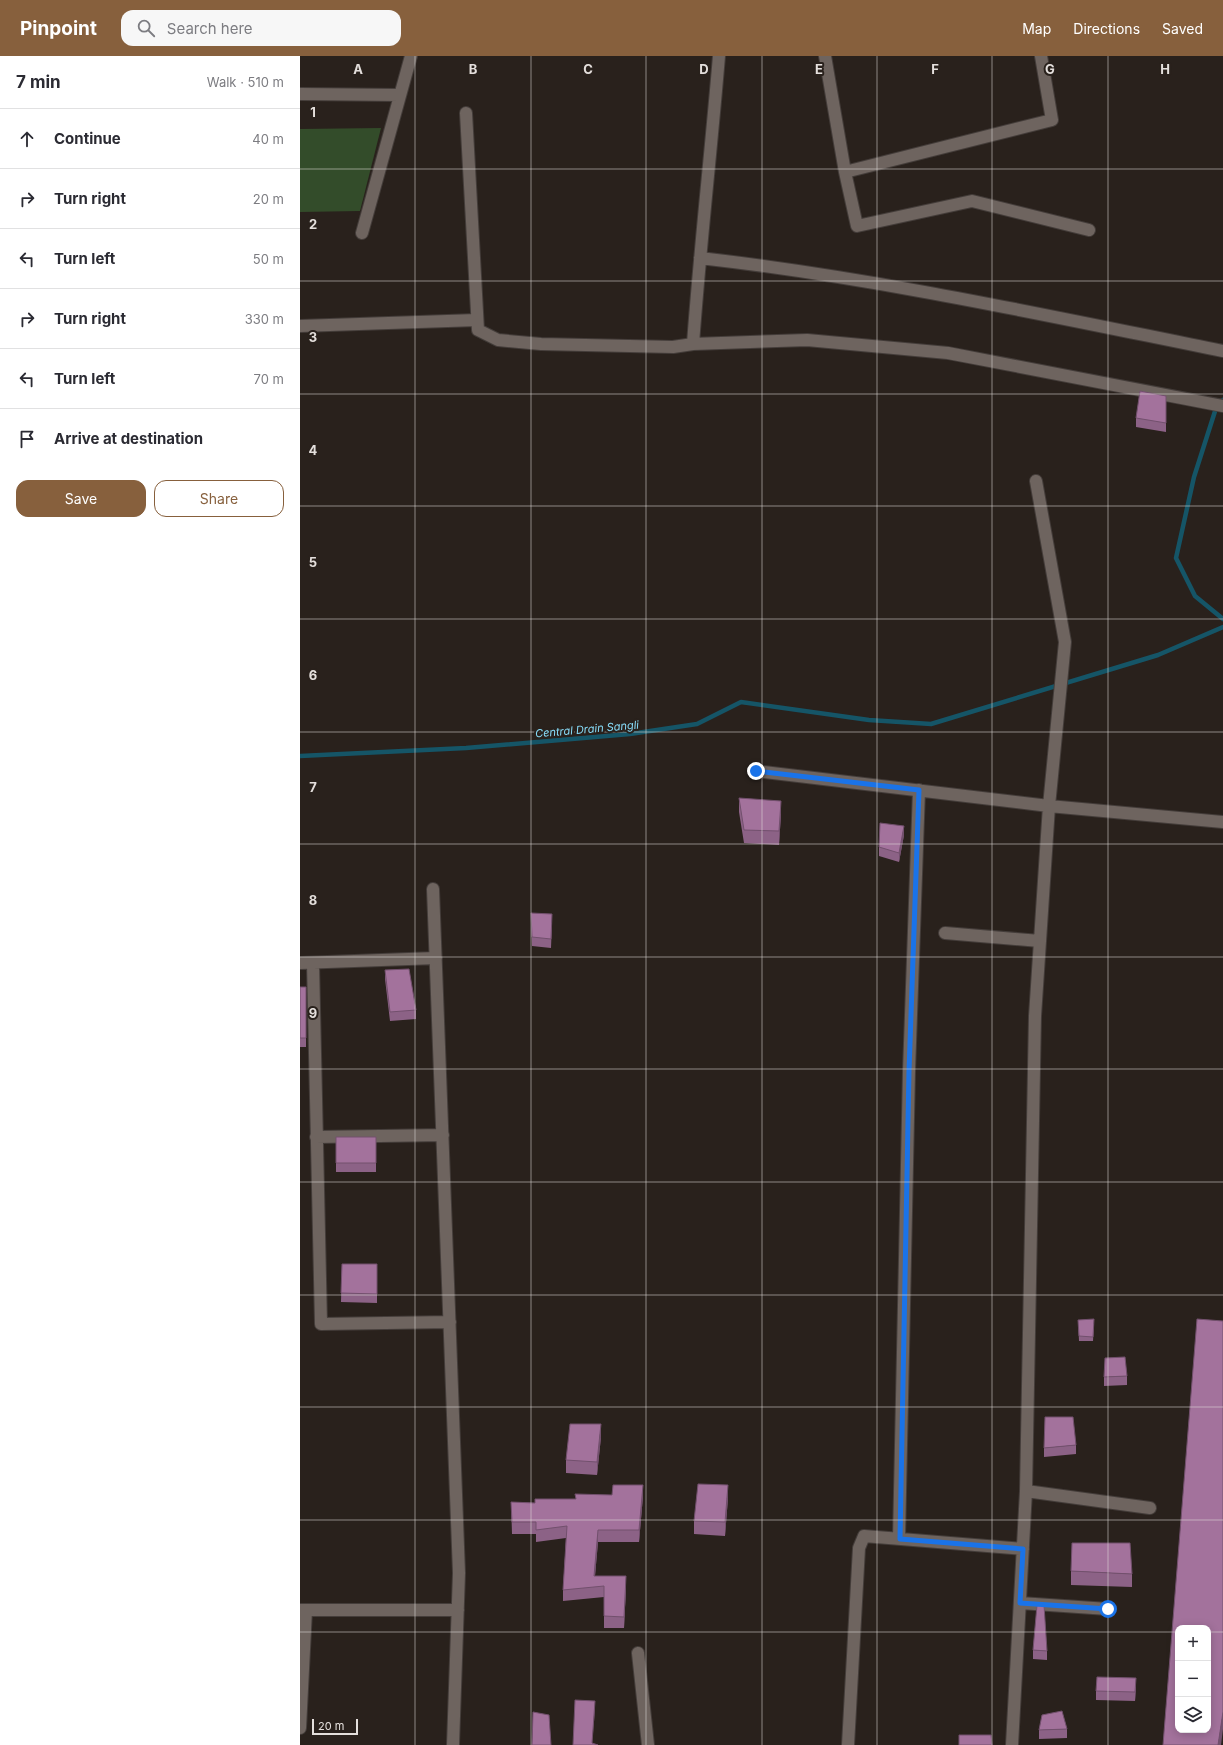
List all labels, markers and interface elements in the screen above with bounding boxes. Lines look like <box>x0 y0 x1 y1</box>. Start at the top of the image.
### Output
search box <box>121 10 401 46</box>
text: Pinpoint <box>20 17 97 40</box>
icon: search <box>135 17 157 39</box>
text: Search here <box>167 19 253 38</box>
text: Map <box>1022 20 1051 37</box>
text: Directions <box>1073 20 1140 37</box>
text: Saved <box>1162 20 1203 37</box>
text: A <box>353 61 363 77</box>
text: B <box>469 61 478 77</box>
text: C <box>583 61 593 77</box>
text: D <box>699 61 709 77</box>
text: E <box>815 61 823 77</box>
text: F <box>931 61 939 77</box>
text: G <box>1045 61 1055 77</box>
text: H <box>1160 61 1170 77</box>
text: 7 min <box>16 72 61 92</box>
text: Walk · 510 m <box>207 74 284 90</box>
text: 1 <box>310 104 316 120</box>
icon: ahead <box>16 128 38 150</box>
text: Continue <box>54 129 121 148</box>
text: 40 m <box>252 131 284 147</box>
icon: right <box>16 188 38 210</box>
text: Turn right <box>54 189 126 208</box>
text: 20 m <box>253 191 284 207</box>
text: 2 <box>309 216 317 232</box>
icon: left <box>16 248 38 270</box>
text: Turn left <box>54 249 115 268</box>
text: 50 m <box>253 251 284 267</box>
icon: right <box>16 308 38 330</box>
text: Turn right <box>54 309 126 328</box>
text: 330 m <box>245 311 284 327</box>
text: 3 <box>309 329 317 345</box>
icon: left <box>16 368 38 390</box>
text: Turn left <box>54 369 115 388</box>
text: 70 m <box>254 371 284 387</box>
icon: arrive <box>16 428 38 450</box>
text: Arrive at destination <box>54 429 203 448</box>
text: 4 <box>309 442 318 458</box>
button: Save <box>16 480 146 517</box>
button: Share <box>154 480 284 517</box>
text: 5 <box>309 554 317 570</box>
text: 6 <box>309 667 317 683</box>
water label: Central Drain Sangli <box>534 717 640 741</box>
route end <box>747 762 765 780</box>
text: 7 <box>309 779 317 795</box>
text: 8 <box>309 892 317 908</box>
text: 9 <box>309 1005 317 1021</box>
route start <box>1099 1600 1117 1618</box>
map controls <box>1175 1625 1211 1733</box>
button: + <box>1175 1625 1211 1661</box>
button: − <box>1175 1661 1211 1697</box>
button: layers <box>1175 1697 1211 1733</box>
scale bar <box>312 1717 358 1736</box>
text: 20 m <box>318 1719 344 1733</box>

